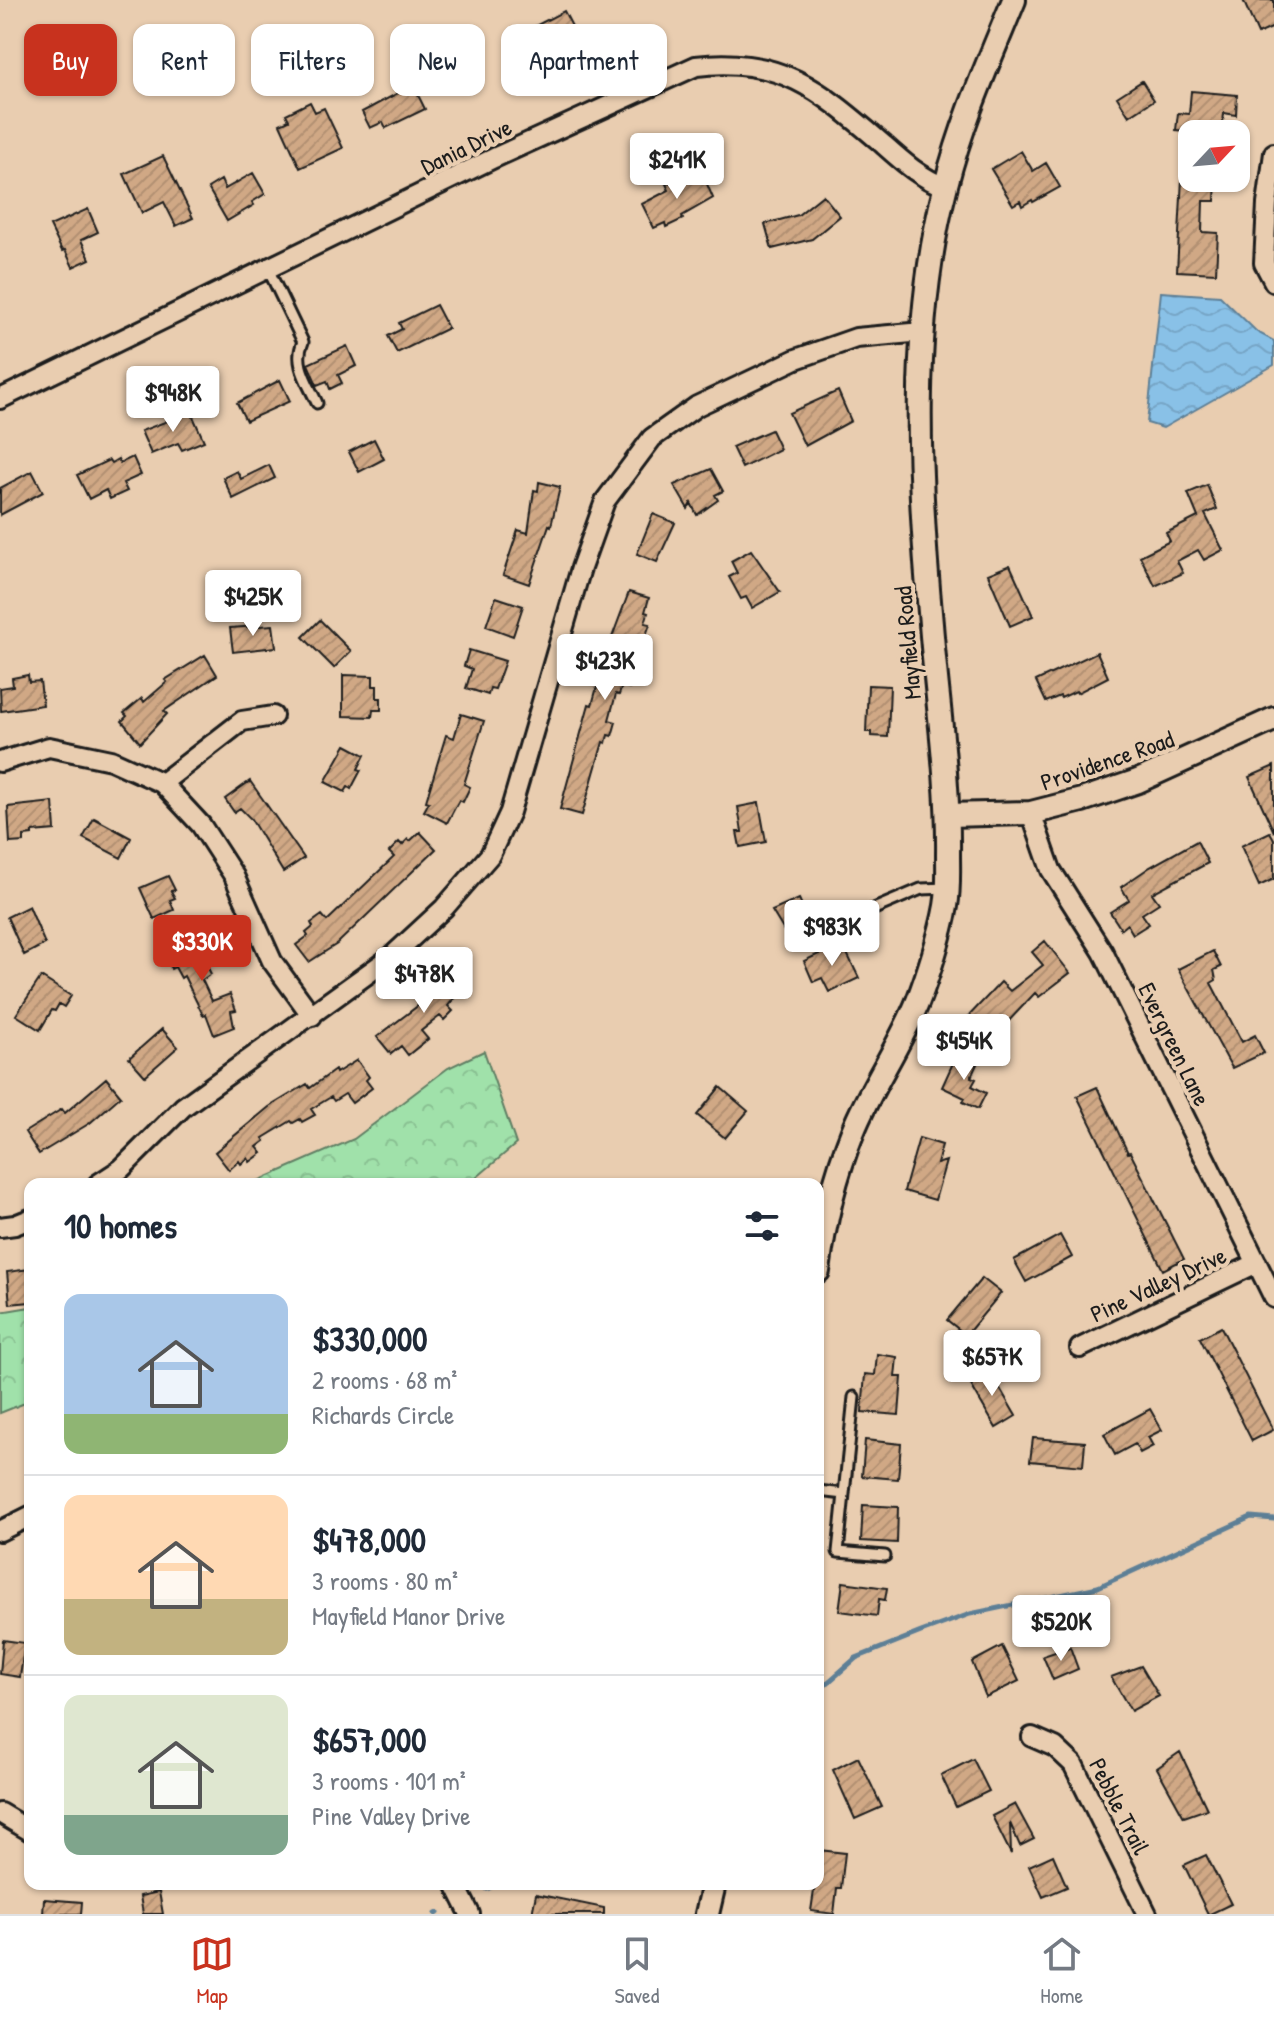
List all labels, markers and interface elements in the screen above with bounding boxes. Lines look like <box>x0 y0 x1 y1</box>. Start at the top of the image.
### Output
chip: Buy <box>24 24 117 96</box>
chip: Rent <box>133 24 235 96</box>
chip: Filters <box>251 24 374 96</box>
chip: New <box>390 24 485 96</box>
chip: Apartment <box>501 24 667 96</box>
street label: Dania Drive <box>415 110 517 182</box>
north arrow <box>1178 120 1250 192</box>
map controls <box>1178 120 1250 192</box>
pin: $241K <box>621 133 733 201</box>
text: $241K <box>648 141 706 176</box>
pin: $948K <box>117 366 229 434</box>
text: $948K <box>144 374 202 409</box>
pin: $425K <box>197 570 309 638</box>
text: $425K <box>223 578 283 613</box>
street label: Mayfield Road <box>886 585 928 701</box>
pin: $423K <box>549 634 661 702</box>
text: $423K <box>575 642 635 677</box>
street label: Providence Road <box>1036 722 1178 798</box>
pin: $983K <box>776 900 888 968</box>
text: $983K <box>802 908 862 943</box>
pin: $330K <box>146 915 258 983</box>
text: $330K <box>171 923 233 958</box>
pin: $478K <box>368 947 480 1015</box>
text: $478K <box>394 955 454 990</box>
street label: Evergreen Lane <box>1131 977 1219 1111</box>
pin: $454K <box>908 1014 1020 1082</box>
text: $454K <box>935 1022 993 1057</box>
text: 10 homes <box>64 1203 177 1249</box>
icon: filters <box>740 1204 784 1248</box>
street label: Pine Valley Drive <box>1085 1238 1232 1329</box>
text: $330,000 <box>312 1316 428 1362</box>
icon: home <box>128 1326 224 1422</box>
pin: $657K <box>936 1330 1048 1398</box>
text: $657K <box>961 1338 1023 1373</box>
text: 2 rooms · 68 m² <box>312 1362 457 1397</box>
text: Richards Circle <box>312 1397 454 1432</box>
text: $478,000 <box>312 1517 426 1563</box>
icon: home <box>128 1527 224 1623</box>
text: 3 rooms · 80 m² <box>312 1563 458 1598</box>
pin: $520K <box>1005 1595 1117 1663</box>
text: Mayfield Manor Drive <box>312 1598 505 1633</box>
text: $520K <box>1030 1603 1092 1638</box>
text: $657,000 <box>312 1717 427 1763</box>
icon: home <box>128 1727 224 1823</box>
street label: Pebble Trail <box>1082 1752 1158 1860</box>
text: 3 rooms · 101 m² <box>312 1763 466 1798</box>
text: Pine Valley Drive <box>312 1798 471 1833</box>
tab: Map <box>190 1932 234 2010</box>
tab: Saved <box>615 1932 659 2010</box>
tab: Home <box>1040 1932 1084 2010</box>

